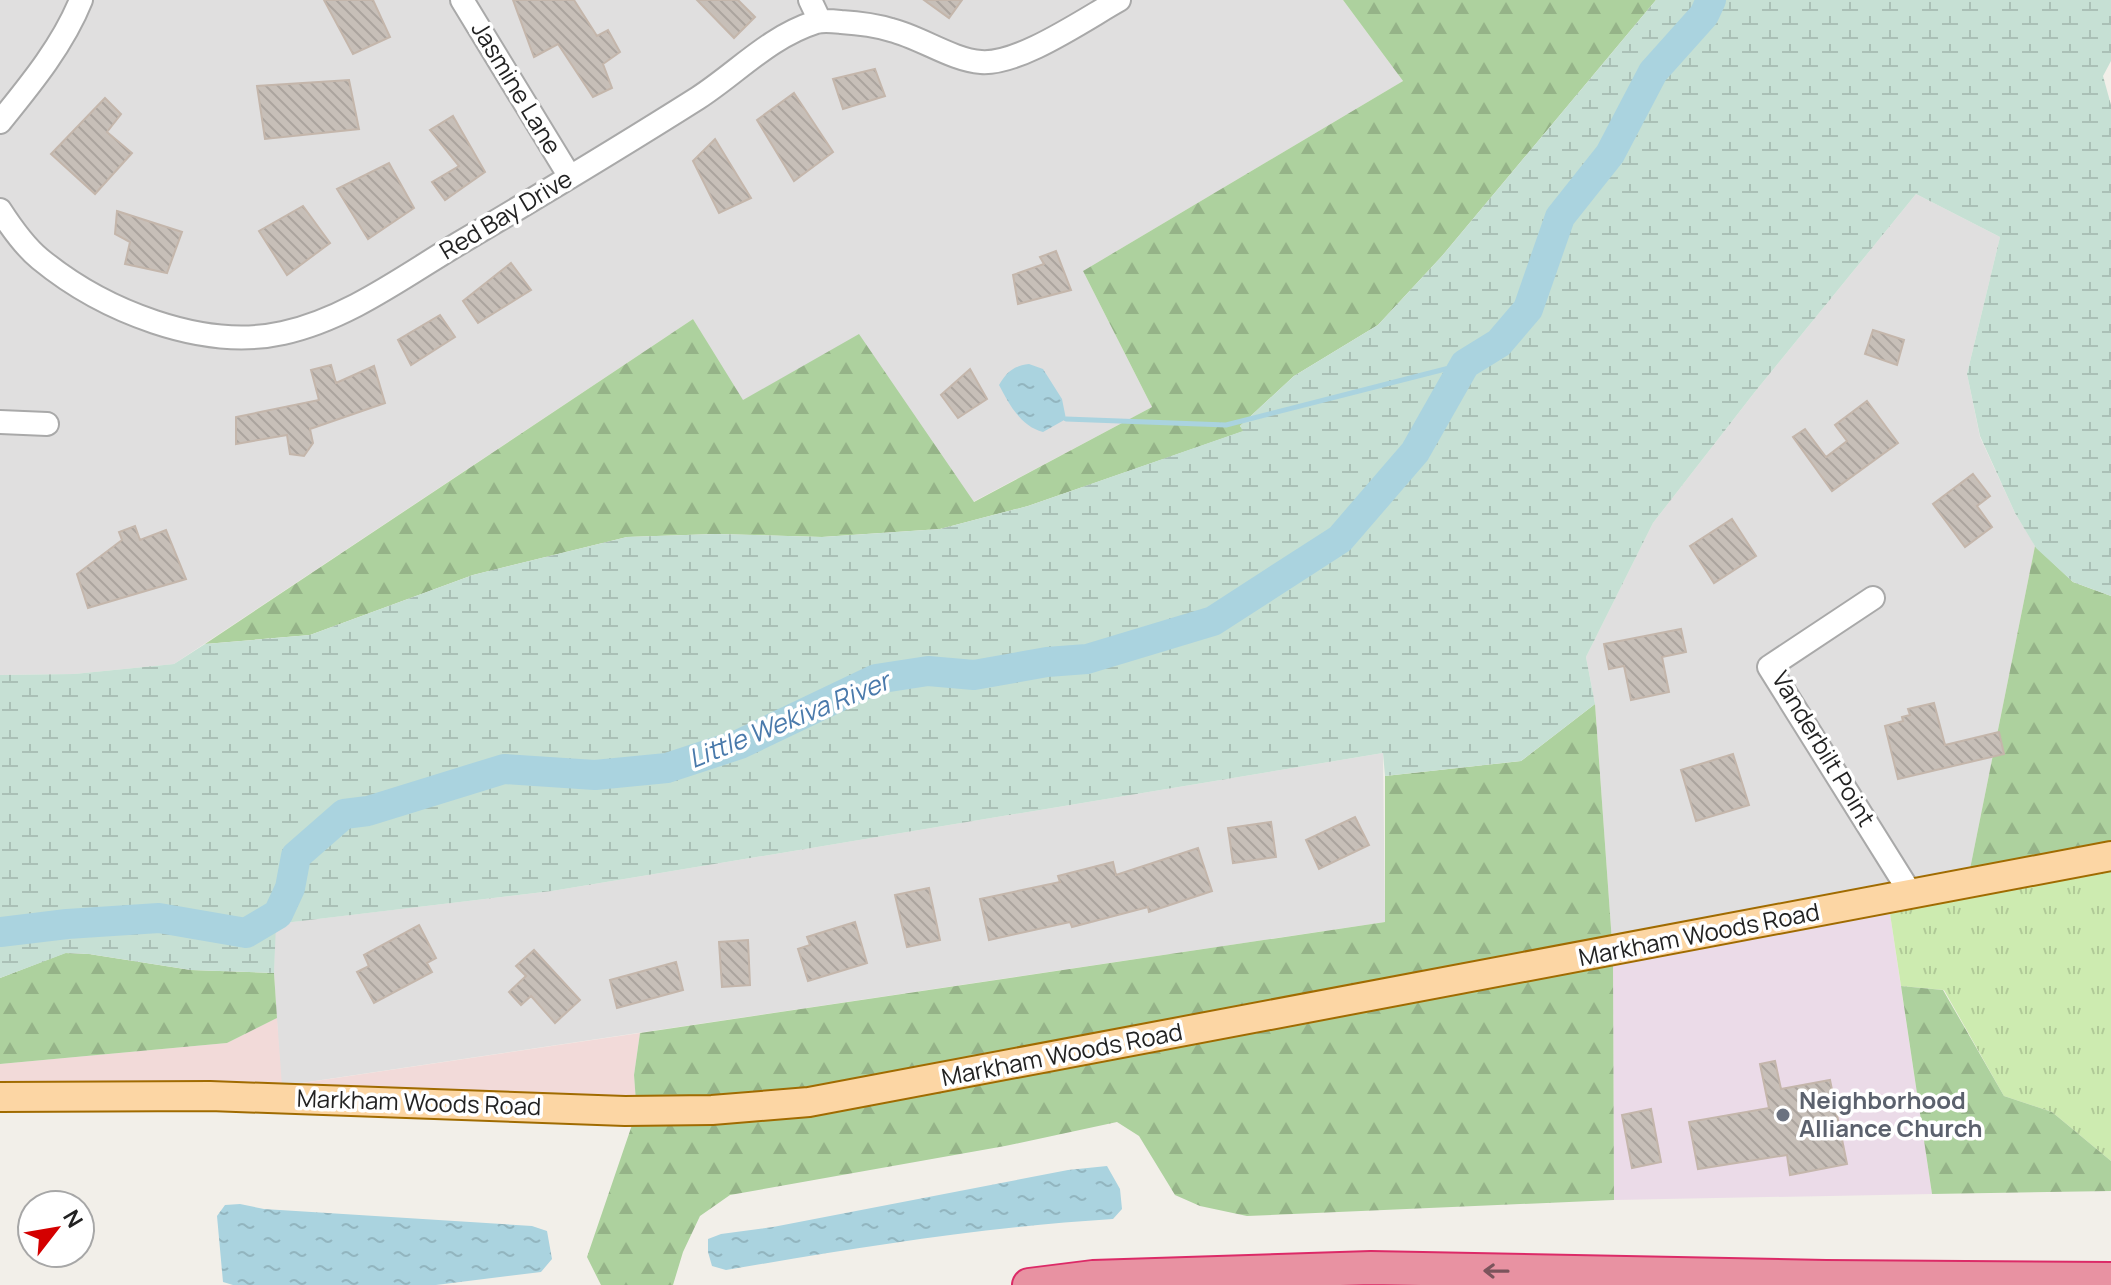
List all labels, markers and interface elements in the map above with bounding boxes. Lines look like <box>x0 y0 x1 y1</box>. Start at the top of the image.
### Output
street label: Jasmine Lane <box>465 15 570 160</box>
street label: Red Bay Drive <box>433 161 578 266</box>
water label: Little Wekiva River <box>683 661 898 776</box>
street label: Vanderbilt Point <box>1765 664 1884 832</box>
street label: Markham Woods Road <box>1575 894 1822 973</box>
street label: Markham Woods Road <box>938 1014 1185 1093</box>
street label: Markham Woods Road <box>296 1081 542 1122</box>
place label: Neighborhood Alliance Church <box>1799 1083 1983 1144</box>
marker: Neighborhood Alliance Church <box>1774 1106 1792 1124</box>
north arrow <box>16 1189 96 1269</box>
text: N <box>56 1204 90 1233</box>
one-way arrow <box>1483 1263 1510 1278</box>

